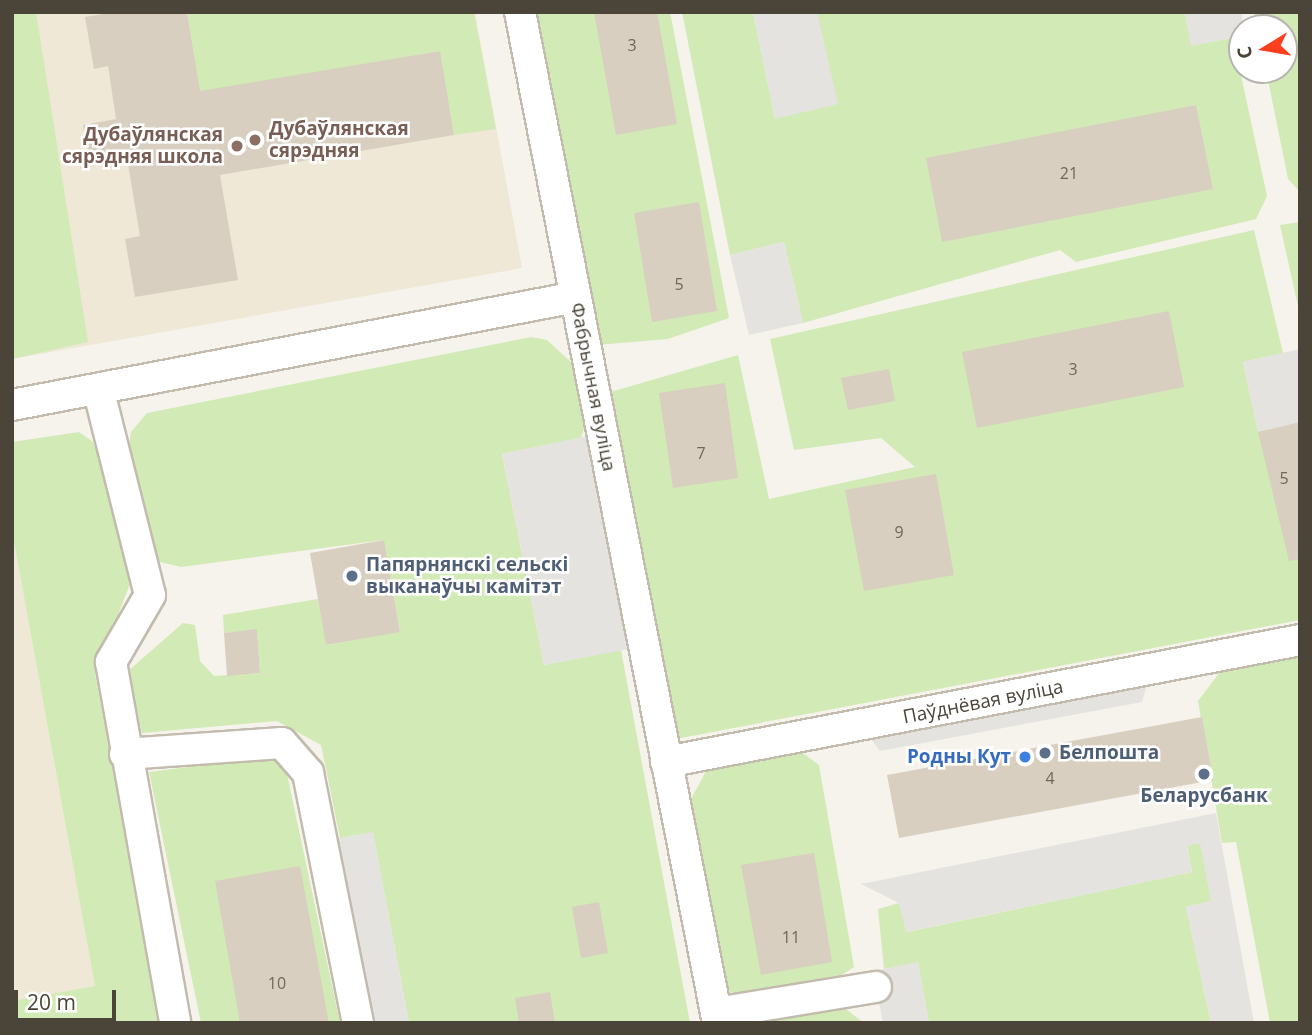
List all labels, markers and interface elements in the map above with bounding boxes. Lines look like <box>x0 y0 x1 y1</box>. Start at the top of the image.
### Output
north arrow <box>1228 14 1298 84</box>
house number: 3 <box>627 35 637 55</box>
text: С <box>1230 44 1258 61</box>
place label: Дубаўлянская сярэдняя <box>269 118 409 162</box>
place label: Дубаўлянская сярэдняя школа <box>62 124 223 168</box>
marker: Дубаўлянская сярэдняя <box>247 132 263 148</box>
marker: Дубаўлянская сярэдняя школа <box>229 138 245 154</box>
house number: 21 <box>1060 163 1078 183</box>
house number: 5 <box>674 274 684 294</box>
street label: Фабрычная вуліца <box>565 301 621 473</box>
house number: 3 <box>1068 359 1078 379</box>
house number: 7 <box>696 443 706 463</box>
house number: 5 <box>1279 468 1289 488</box>
house number: 9 <box>894 522 904 542</box>
place label: Папярнянскі сельскі выканаўчы камітэт <box>366 554 568 598</box>
marker: Папярнянскі сельскі выканаўчы камітэт <box>344 568 360 584</box>
street label: Паўднёвая вуліца <box>901 675 1065 729</box>
place label: Белпошта <box>1059 742 1159 764</box>
marker: Белпошта <box>1037 745 1053 761</box>
place label: Родны Кут <box>907 746 1011 768</box>
marker: Родны Кут <box>1017 749 1033 765</box>
marker: Беларусбанк <box>1196 766 1212 782</box>
house number: 4 <box>1045 768 1055 788</box>
place label: Беларусбанк <box>1140 785 1268 807</box>
house number: 11 <box>782 927 800 947</box>
house number: 10 <box>268 973 286 993</box>
scale bar <box>18 976 119 1020</box>
text: 20 m <box>27 988 76 1016</box>

